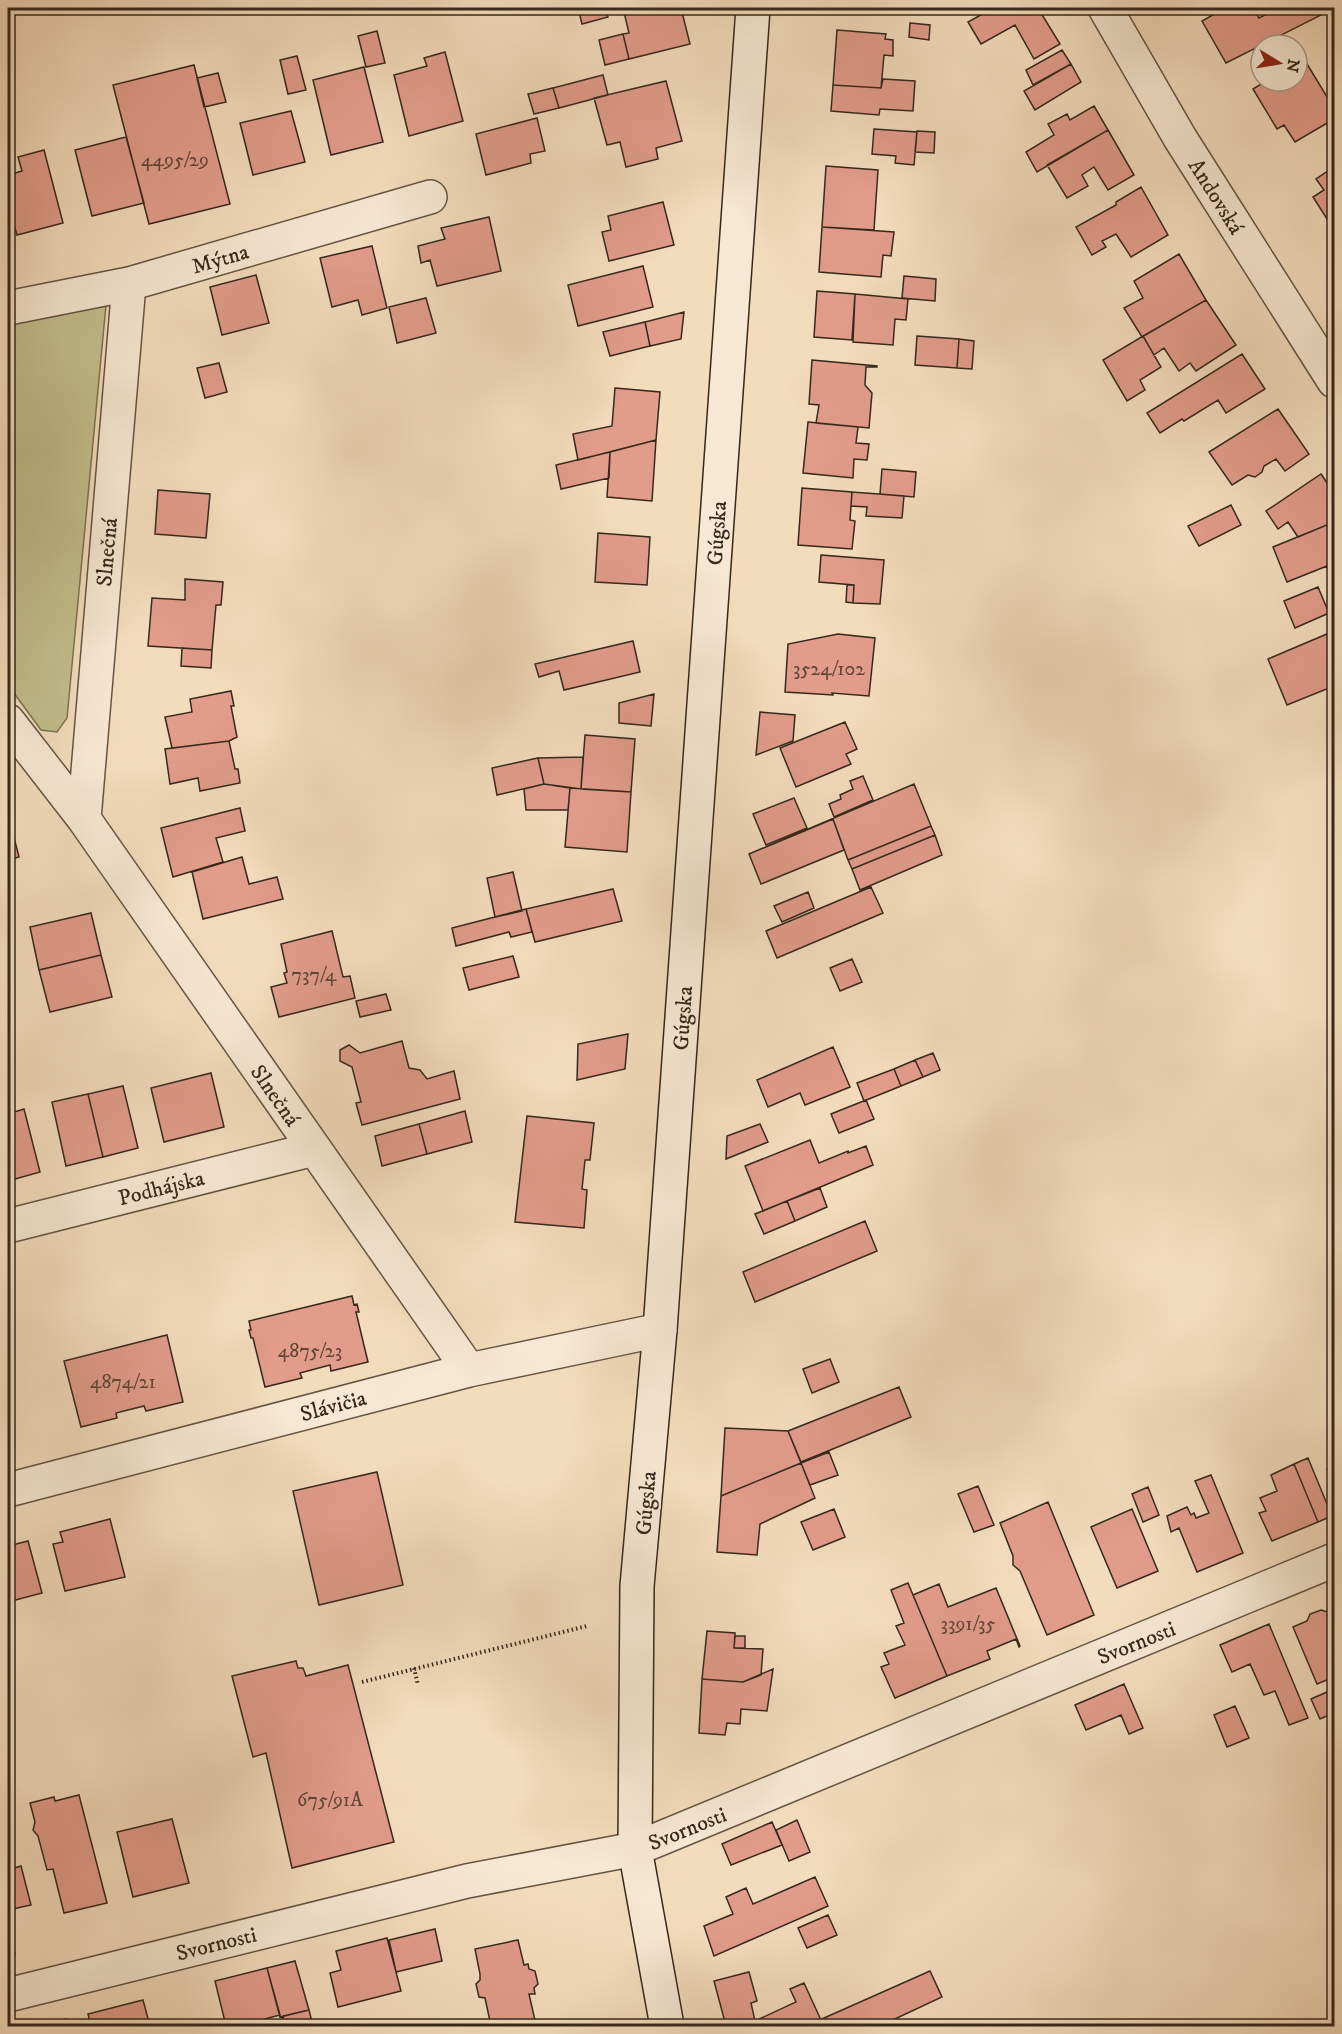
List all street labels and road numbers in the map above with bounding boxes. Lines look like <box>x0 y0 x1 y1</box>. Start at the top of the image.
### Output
street label: Andovská <box>1182 154 1250 240</box>
street label: Mýtna <box>189 238 253 280</box>
street label: Gúgska <box>702 499 733 566</box>
street label: Slnečná <box>91 516 124 588</box>
street label: Gúgska <box>668 984 699 1051</box>
street label: Slnečná <box>244 1060 306 1132</box>
street label: Podhájska <box>115 1165 208 1212</box>
street label: Slávičia <box>297 1385 370 1428</box>
street label: Gúgska <box>630 1469 663 1536</box>
street label: Svornosti <box>1094 1616 1180 1671</box>
street label: Svornosti <box>645 1802 731 1857</box>
street label: Svornosti <box>173 1921 259 1967</box>

